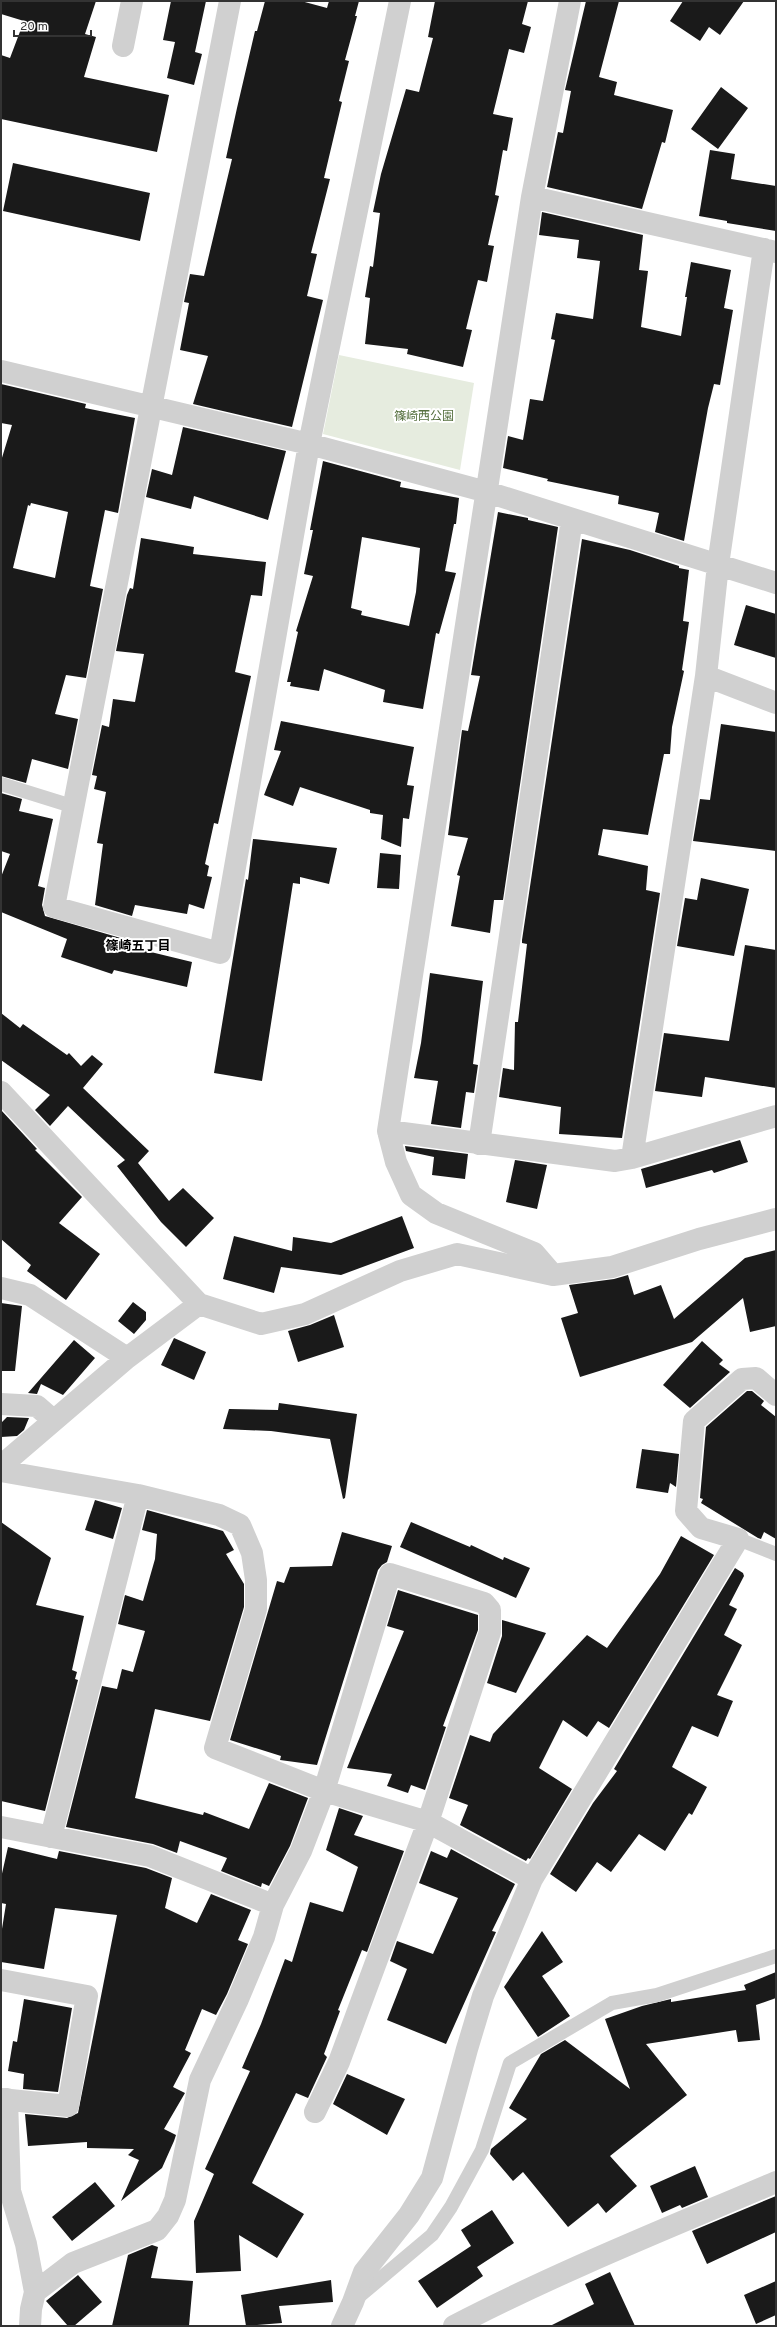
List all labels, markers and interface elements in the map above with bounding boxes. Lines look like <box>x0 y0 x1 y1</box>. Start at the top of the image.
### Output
scale bar <box>14 12 91 38</box>
text: 20 m <box>20 19 48 35</box>
park label: 篠崎西公園 <box>394 409 454 425</box>
district label: 篠崎五丁目 <box>105 938 171 955</box>

